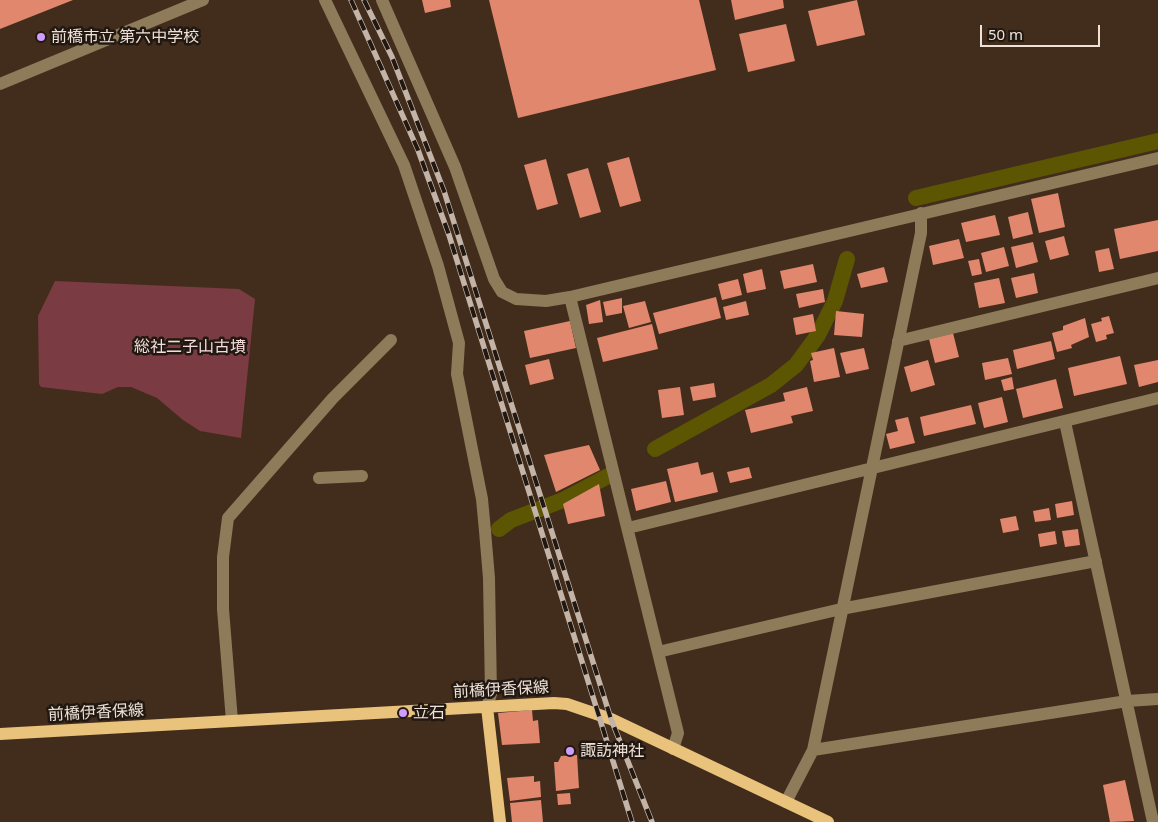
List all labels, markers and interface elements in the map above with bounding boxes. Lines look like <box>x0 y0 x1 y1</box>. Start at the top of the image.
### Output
scale bar <box>983 15 1103 47</box>
text: 50 m <box>988 24 1023 44</box>
place label: 前橋市立 第六中学校 <box>51 27 199 47</box>
marker: 前橋市立 第六中学校 <box>35 31 47 43</box>
park label: 総社二子山古墳 <box>134 337 246 357</box>
street label: 前橋伊香保線 <box>453 678 549 702</box>
street label: 前橋伊香保線 <box>48 701 144 725</box>
place label: 立石 <box>413 703 445 723</box>
marker: 立石 <box>397 707 409 719</box>
place label: 諏訪神社 <box>580 741 644 761</box>
marker: 諏訪神社 <box>564 745 576 757</box>

